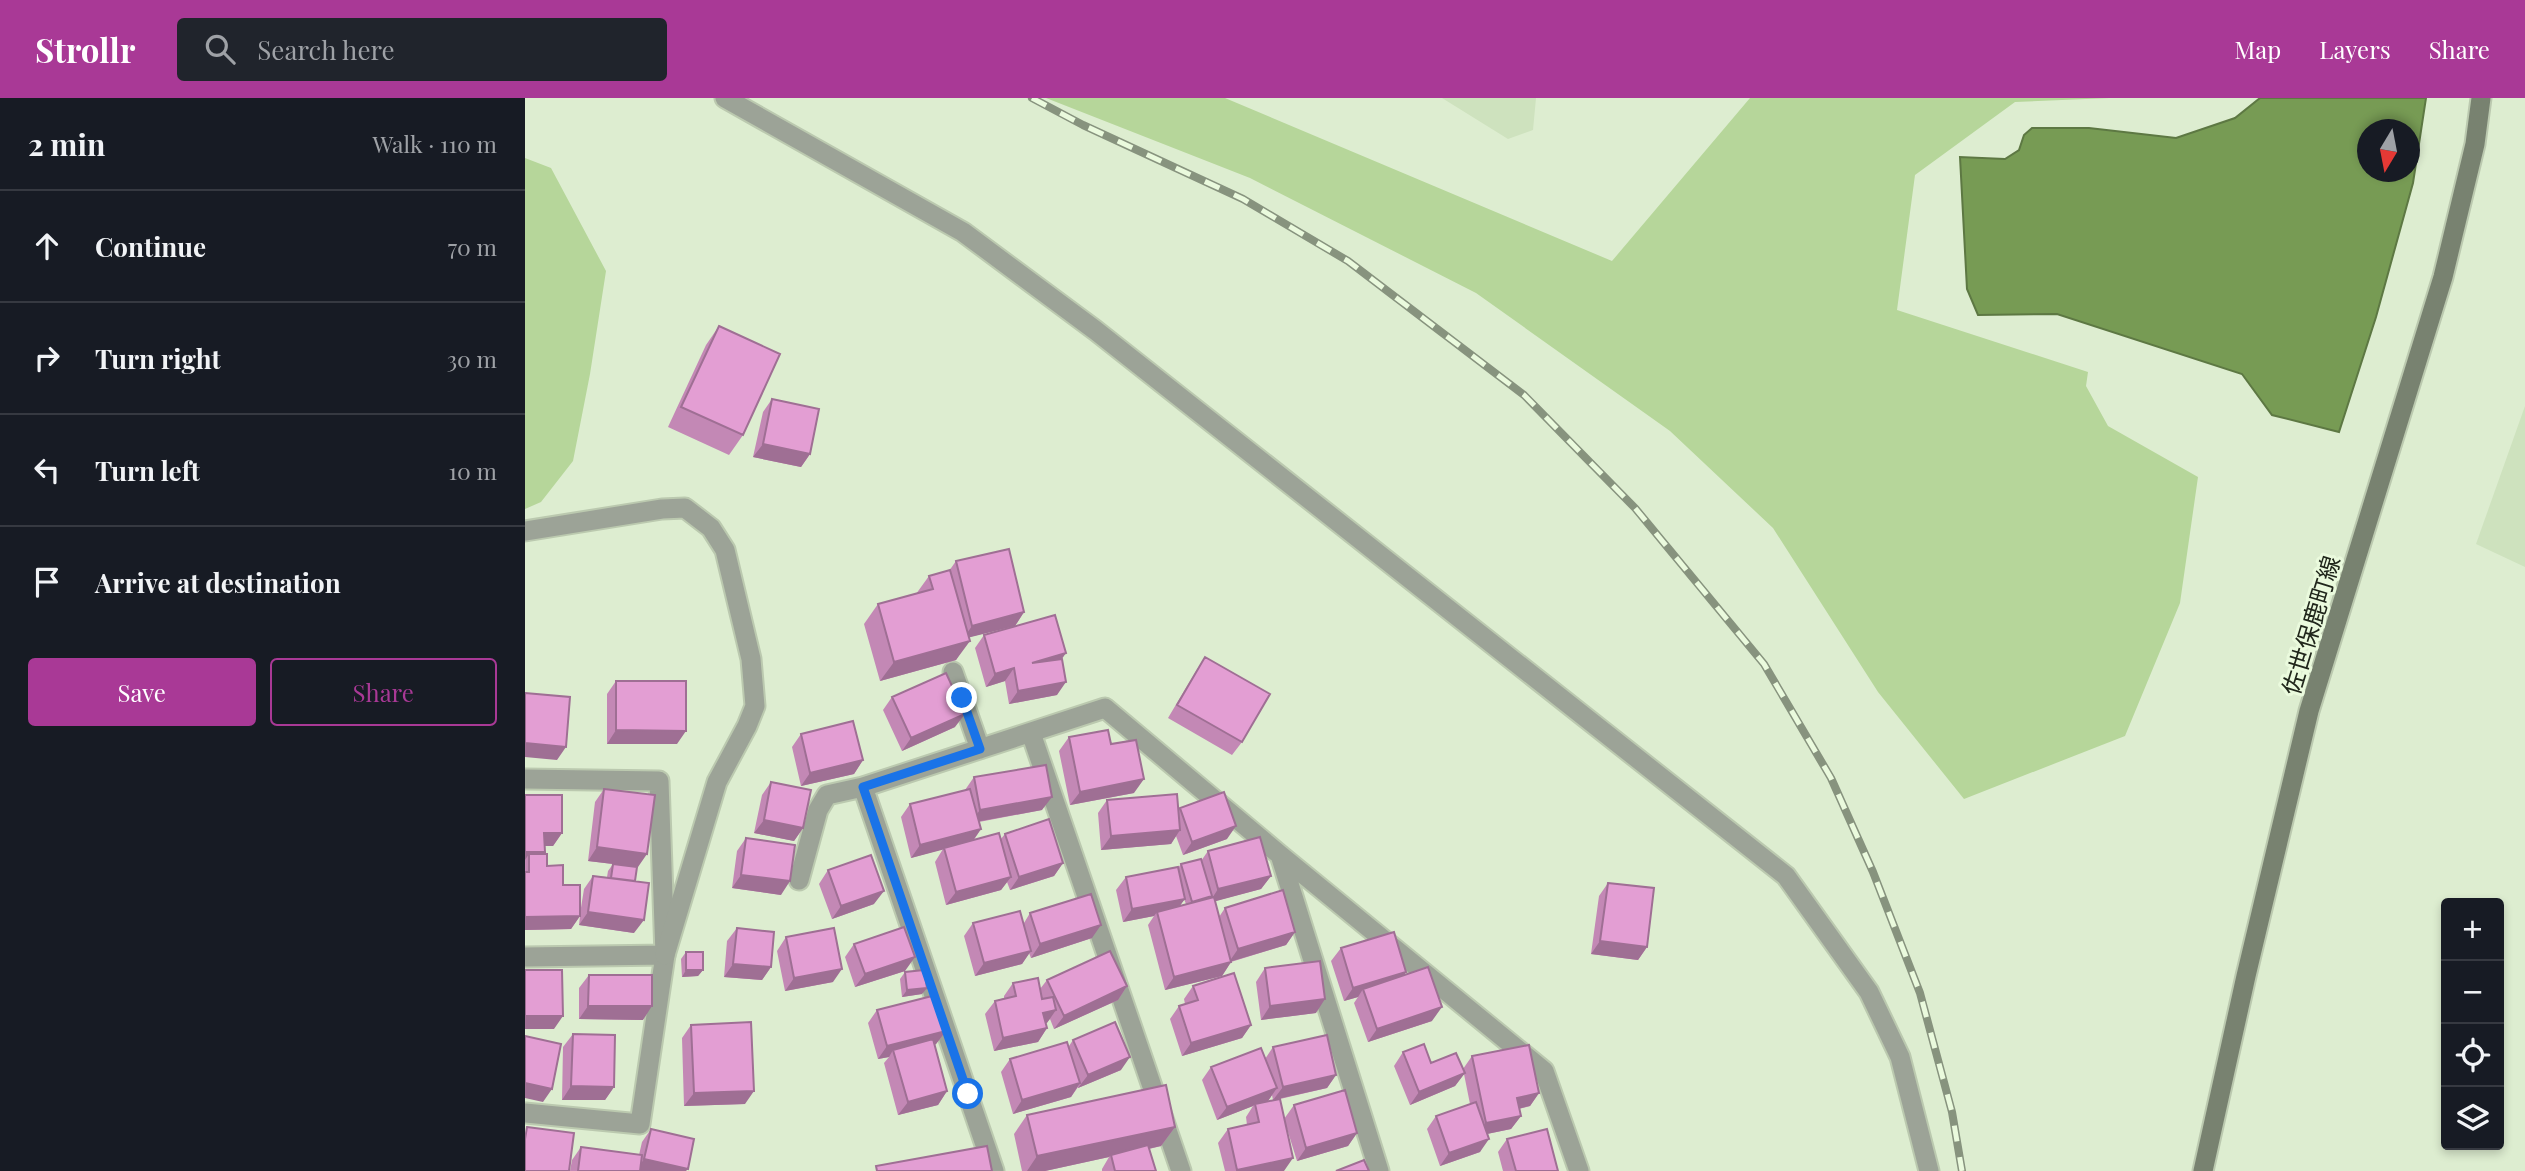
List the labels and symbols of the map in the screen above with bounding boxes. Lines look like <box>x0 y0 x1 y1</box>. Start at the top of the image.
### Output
north arrow <box>2357 119 2420 182</box>
street label: 佐世保鹿町線 <box>2274 551 2346 699</box>
route end <box>946 682 977 713</box>
route start <box>952 1078 983 1109</box>

